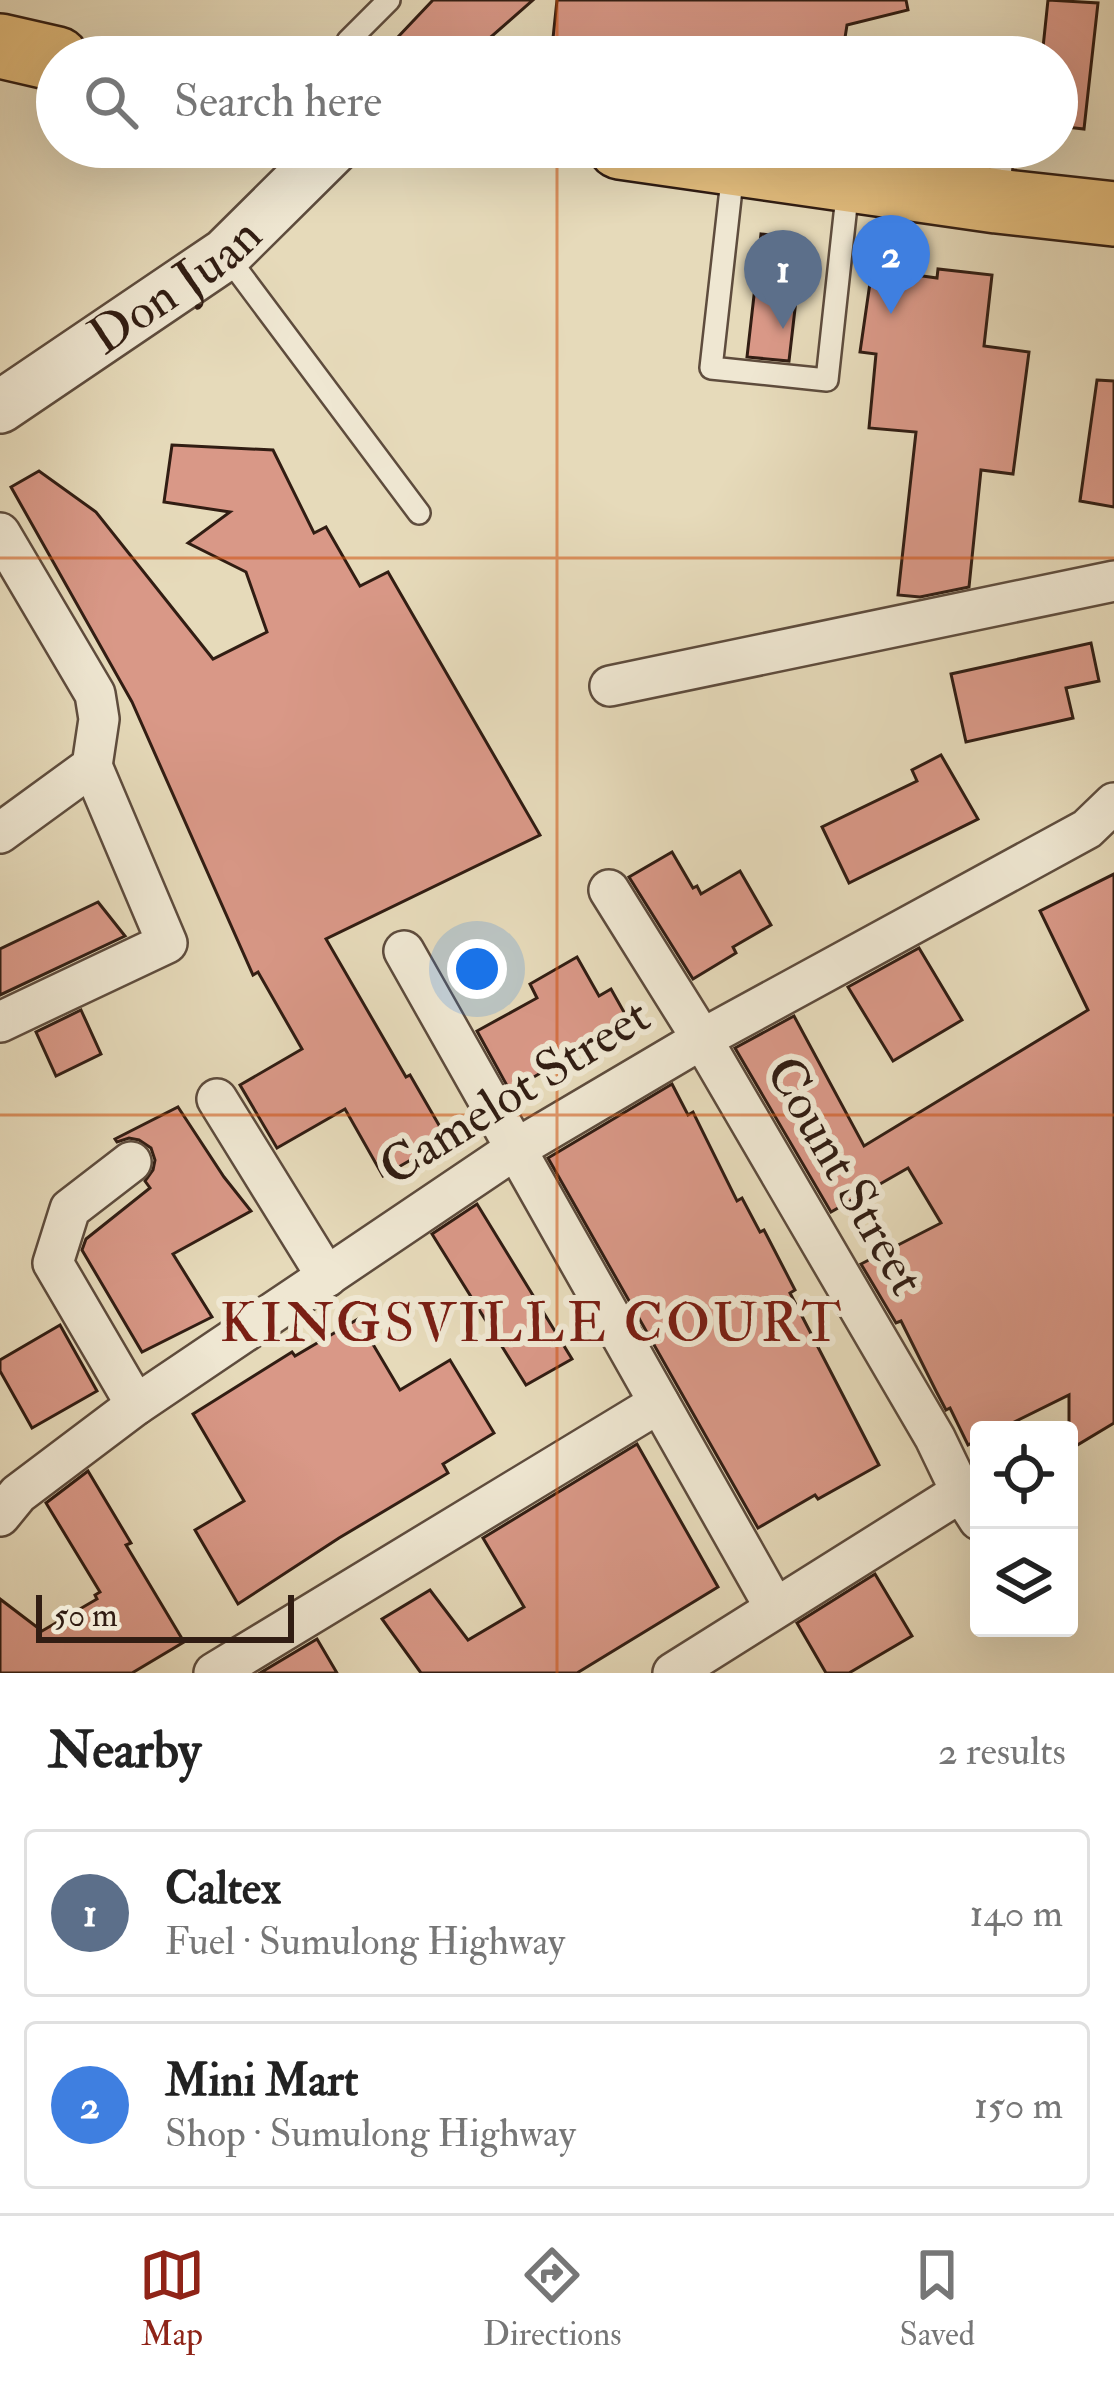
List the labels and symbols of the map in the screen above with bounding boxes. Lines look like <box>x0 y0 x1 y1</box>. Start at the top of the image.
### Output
street label: Don Juan <box>77 204 276 369</box>
pin: 2 <box>852 215 930 314</box>
pin: 1 <box>744 230 822 329</box>
your location <box>447 939 507 999</box>
street label: Camelot Street <box>368 984 662 1200</box>
street label: Count Street <box>751 1045 939 1307</box>
district label: KINGSVILLE COURT <box>220 1290 844 1358</box>
scale bar <box>36 1589 294 1642</box>

